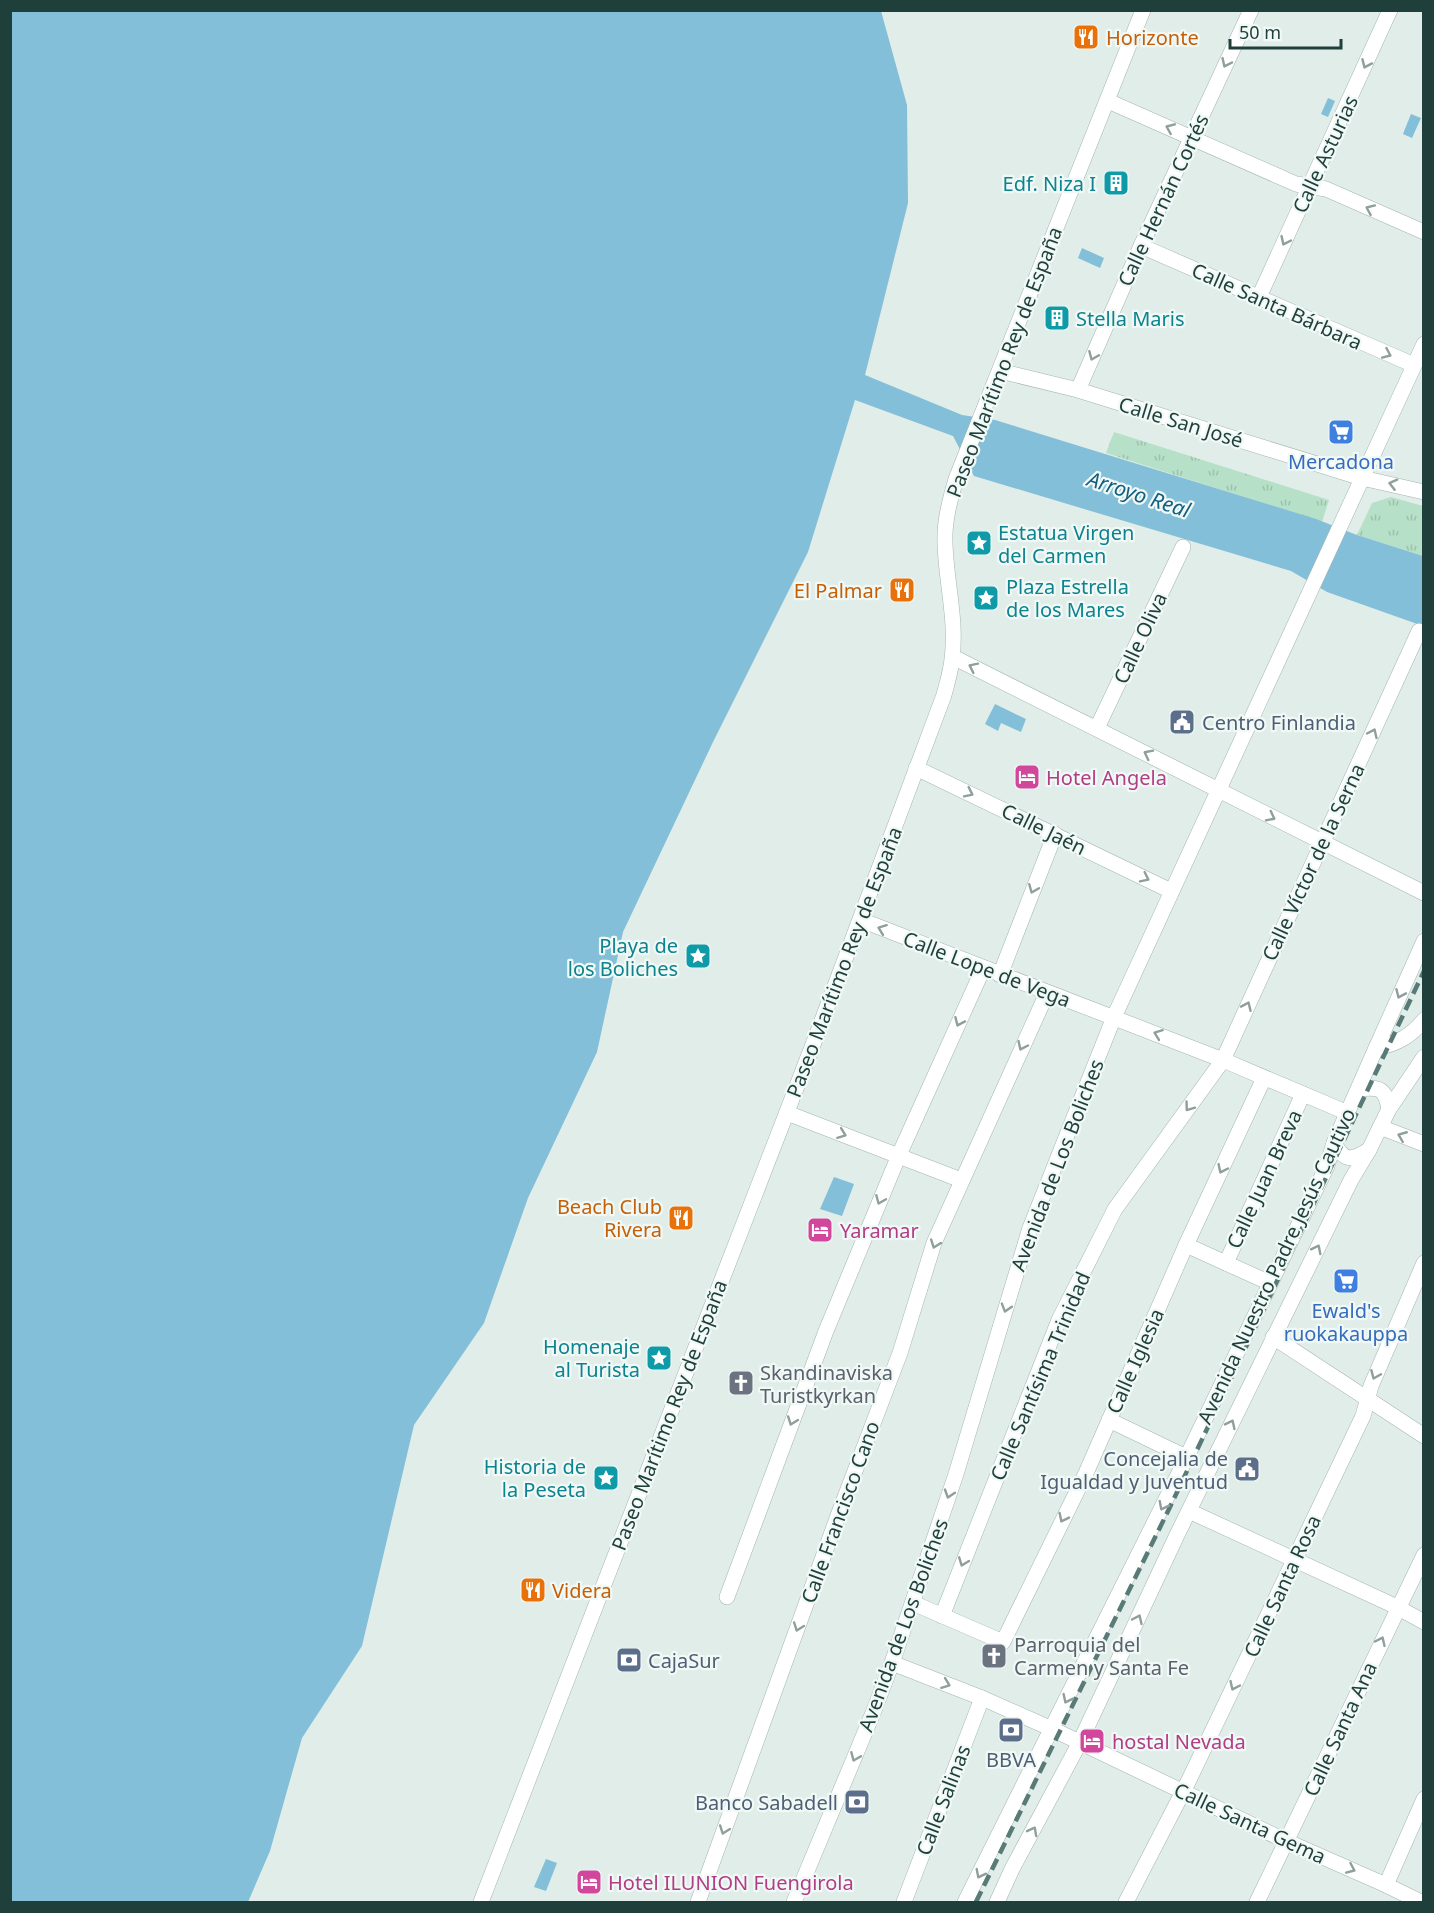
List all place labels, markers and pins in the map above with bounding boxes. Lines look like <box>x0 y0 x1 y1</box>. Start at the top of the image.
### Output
restaurant icon: Horizonte <box>1071 22 1101 52</box>
place label: Horizonte <box>1106 24 1199 51</box>
building icon: Edf. Niza I <box>1101 168 1131 198</box>
place label: Edf. Niza I <box>1003 170 1096 197</box>
building icon: Stella Maris <box>1042 303 1072 333</box>
place label: Stella Maris <box>1076 305 1185 332</box>
supermarket icon: Mercadona <box>1326 417 1356 447</box>
place label: Mercadona <box>1288 448 1394 475</box>
place label: Estatua Virgen del Carmen <box>998 519 1134 569</box>
place icon: Estatua Virgen del Carmen <box>964 528 994 558</box>
place label: Plaza Estrella de los Mares <box>1006 573 1129 623</box>
restaurant icon: El Palmar <box>887 575 917 605</box>
place label: El Palmar <box>794 577 882 604</box>
place icon: Plaza Estrella de los Mares <box>971 583 1001 613</box>
public building icon: Centro Finlandia <box>1167 707 1197 737</box>
place label: Centro Finlandia <box>1202 709 1356 736</box>
hotel icon: Hotel Angela <box>1012 762 1042 792</box>
place label: Hotel Angela <box>1046 764 1167 791</box>
place label: Playa de los Boliches <box>568 932 678 982</box>
place icon: Playa de los Boliches <box>683 941 713 971</box>
place label: Beach Club Rivera <box>557 1193 662 1243</box>
restaurant icon: Beach Club Rivera <box>666 1203 696 1233</box>
hotel icon: Yaramar <box>805 1215 835 1245</box>
place label: Yaramar <box>840 1217 919 1244</box>
supermarket icon: Ewald's ruokakauppa <box>1331 1266 1361 1296</box>
place label: Ewald's ruokakauppa <box>1284 1297 1408 1347</box>
place label: Homenaje al Turista <box>543 1333 640 1383</box>
place icon: Homenaje al Turista <box>644 1343 674 1373</box>
place label: Skandinaviska Turistkyrkan <box>760 1359 893 1409</box>
church icon: Skandinaviska Turistkyrkan <box>726 1368 756 1398</box>
place label: Concejalia de Igualdad y Juventud <box>1040 1445 1228 1495</box>
place label: Historia de la Peseta <box>484 1453 586 1503</box>
public building icon: Concejalia de Igualdad y Juventud <box>1232 1454 1262 1484</box>
place icon: Historia de la Peseta <box>591 1463 621 1493</box>
restaurant icon: Videra <box>518 1575 548 1605</box>
place label: Videra <box>552 1577 612 1604</box>
place label: Parroquia del Carmen y Santa Fe <box>1014 1631 1189 1681</box>
church icon: Parroquia del Carmen y Santa Fe <box>979 1641 1009 1671</box>
bank icon: CajaSur <box>614 1645 644 1675</box>
place label: CajaSur <box>648 1647 720 1674</box>
bank icon: BBVA <box>996 1715 1026 1745</box>
hotel icon: hostal Nevada <box>1077 1726 1107 1756</box>
place label: hostal Nevada <box>1112 1728 1246 1755</box>
place label: BBVA <box>986 1746 1036 1773</box>
bank icon: Banco Sabadell <box>842 1787 872 1817</box>
place label: Banco Sabadell <box>695 1789 838 1816</box>
hotel icon: Hotel ILUNION Fuengirola <box>574 1867 604 1897</box>
place label: Hotel ILUNION Fuengirola <box>608 1869 854 1896</box>

